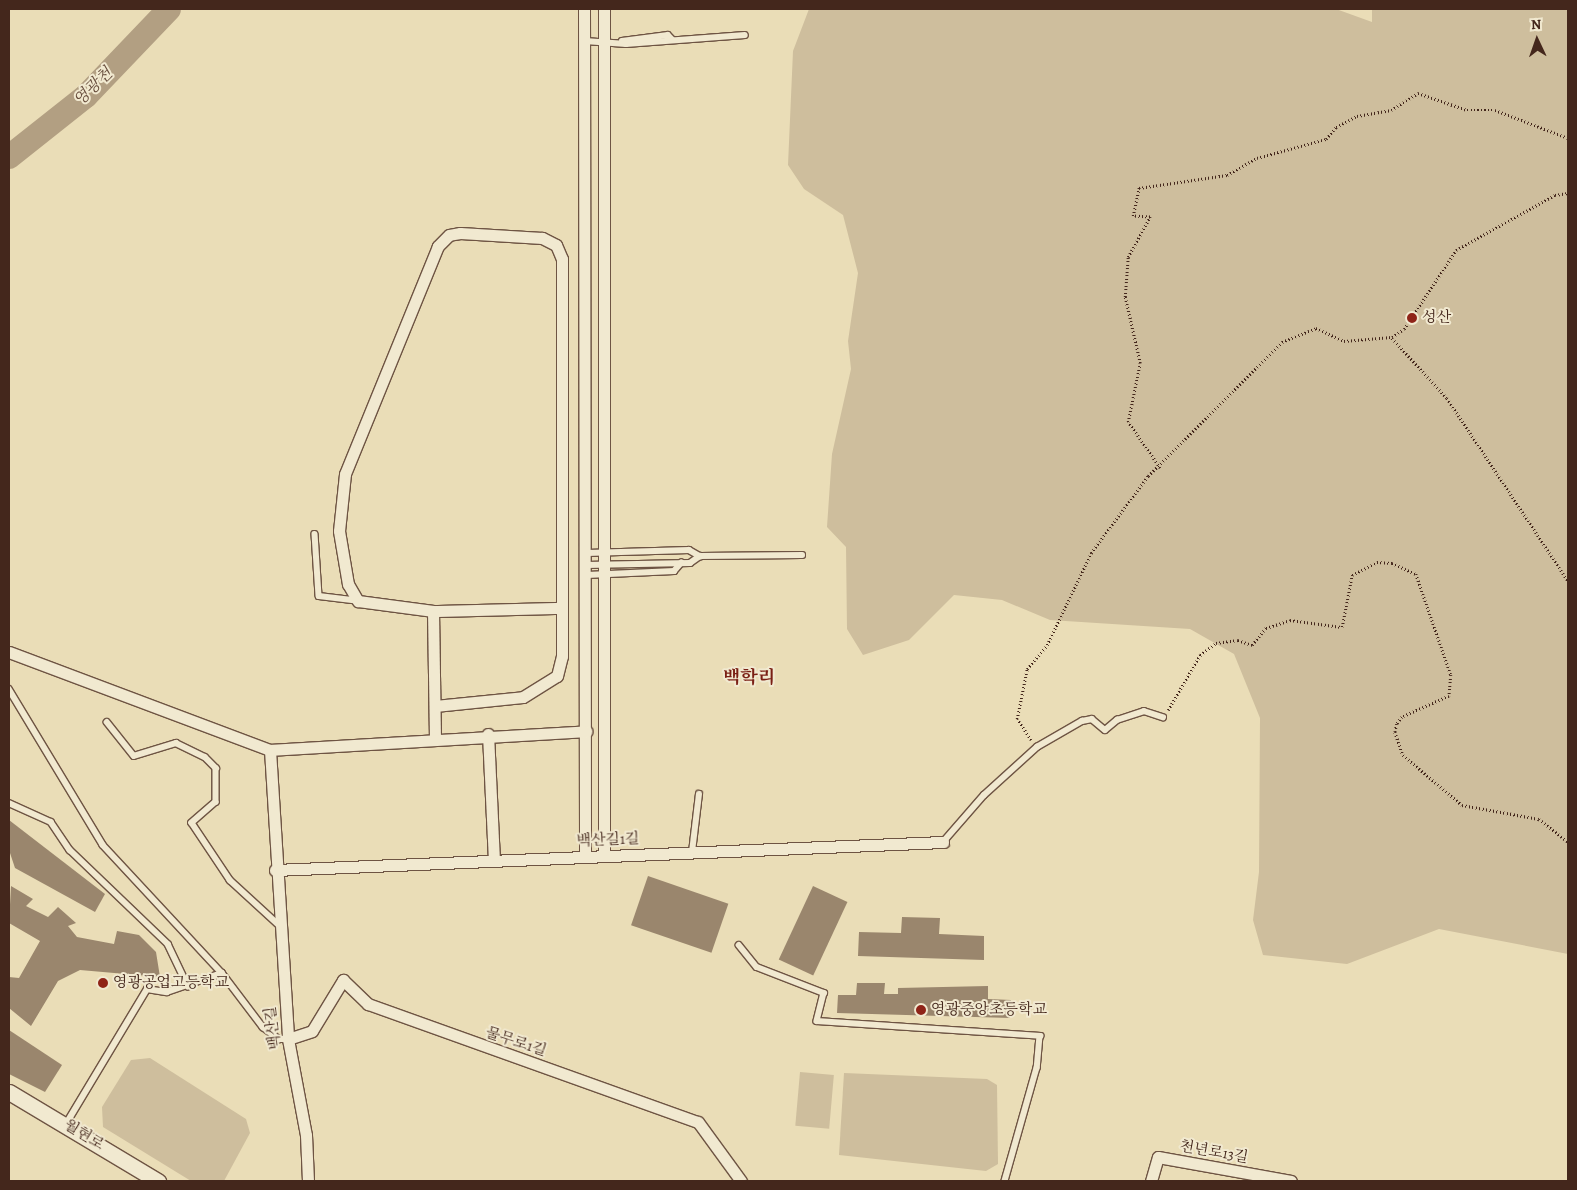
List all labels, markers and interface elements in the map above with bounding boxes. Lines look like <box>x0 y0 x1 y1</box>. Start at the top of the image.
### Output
north arrow <box>1512 15 1562 65</box>
text: N <box>1531 15 1542 34</box>
water label: 영광천 <box>70 64 116 110</box>
place label: 성산 <box>1422 309 1451 327</box>
marker: 성산 <box>1406 312 1418 324</box>
district label: 백학리 <box>723 666 775 688</box>
street label: 백산길1길 <box>576 830 640 850</box>
place label: 영광공업고등학교 <box>113 974 229 992</box>
marker: 영광공업고등학교 <box>97 977 109 989</box>
place label: 영광중앙초등학교 <box>931 1001 1047 1019</box>
marker: 영광중앙초등학교 <box>915 1004 927 1016</box>
street label: 백산길 <box>261 1005 285 1051</box>
street label: 물무로1길 <box>483 1024 549 1060</box>
street label: 월현로 <box>61 1116 107 1154</box>
street label: 천년로13길 <box>1178 1137 1250 1167</box>

